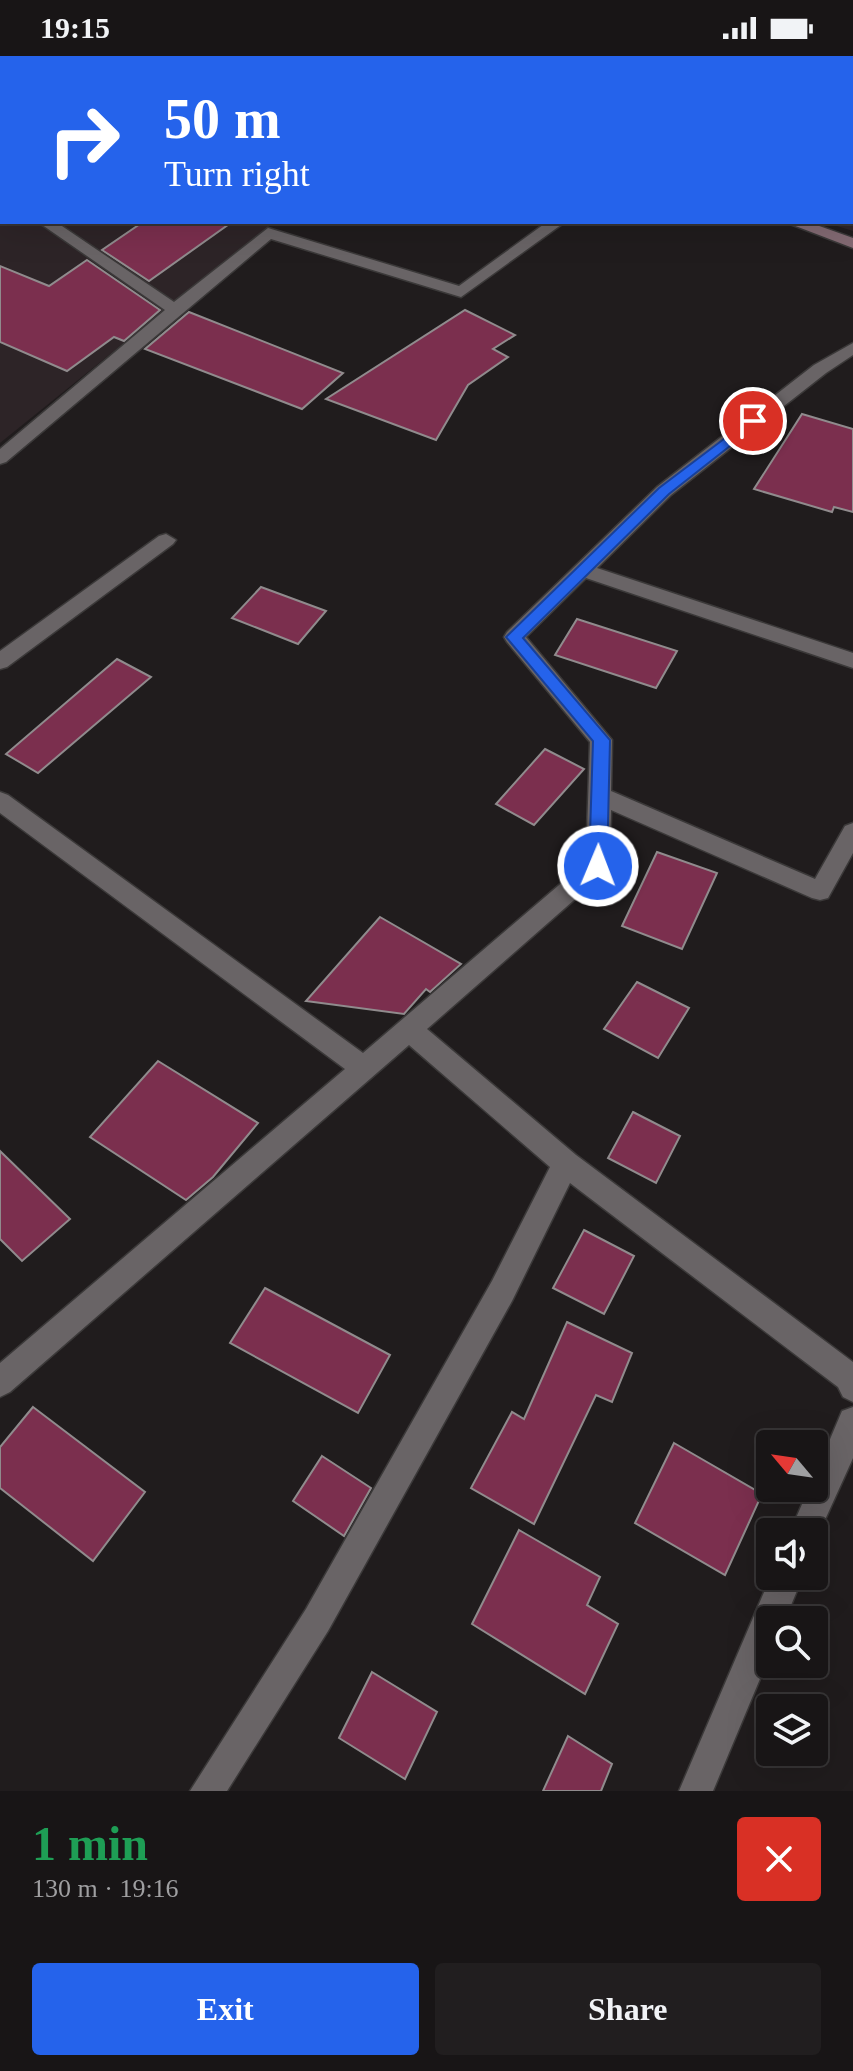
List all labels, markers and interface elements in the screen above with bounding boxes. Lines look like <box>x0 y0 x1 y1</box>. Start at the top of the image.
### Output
text: 19:15 <box>40 11 110 44</box>
icon: right <box>32 88 136 192</box>
text: 50 m <box>164 88 281 150</box>
text: Turn right <box>164 154 310 194</box>
pin <box>719 387 787 455</box>
icon: arrive <box>731 399 775 443</box>
position arrow <box>556 824 640 908</box>
north arrow <box>756 1430 828 1502</box>
map controls <box>756 1430 828 1766</box>
button: sound <box>756 1518 828 1590</box>
button: search <box>756 1606 828 1678</box>
button: layers <box>756 1694 828 1766</box>
text: 1 min <box>32 1817 148 1870</box>
button: close <box>737 1817 821 1901</box>
text: 130 m · 19:16 <box>32 1874 179 1903</box>
button: Exit <box>32 1963 419 2055</box>
button: Share <box>435 1963 821 2055</box>

